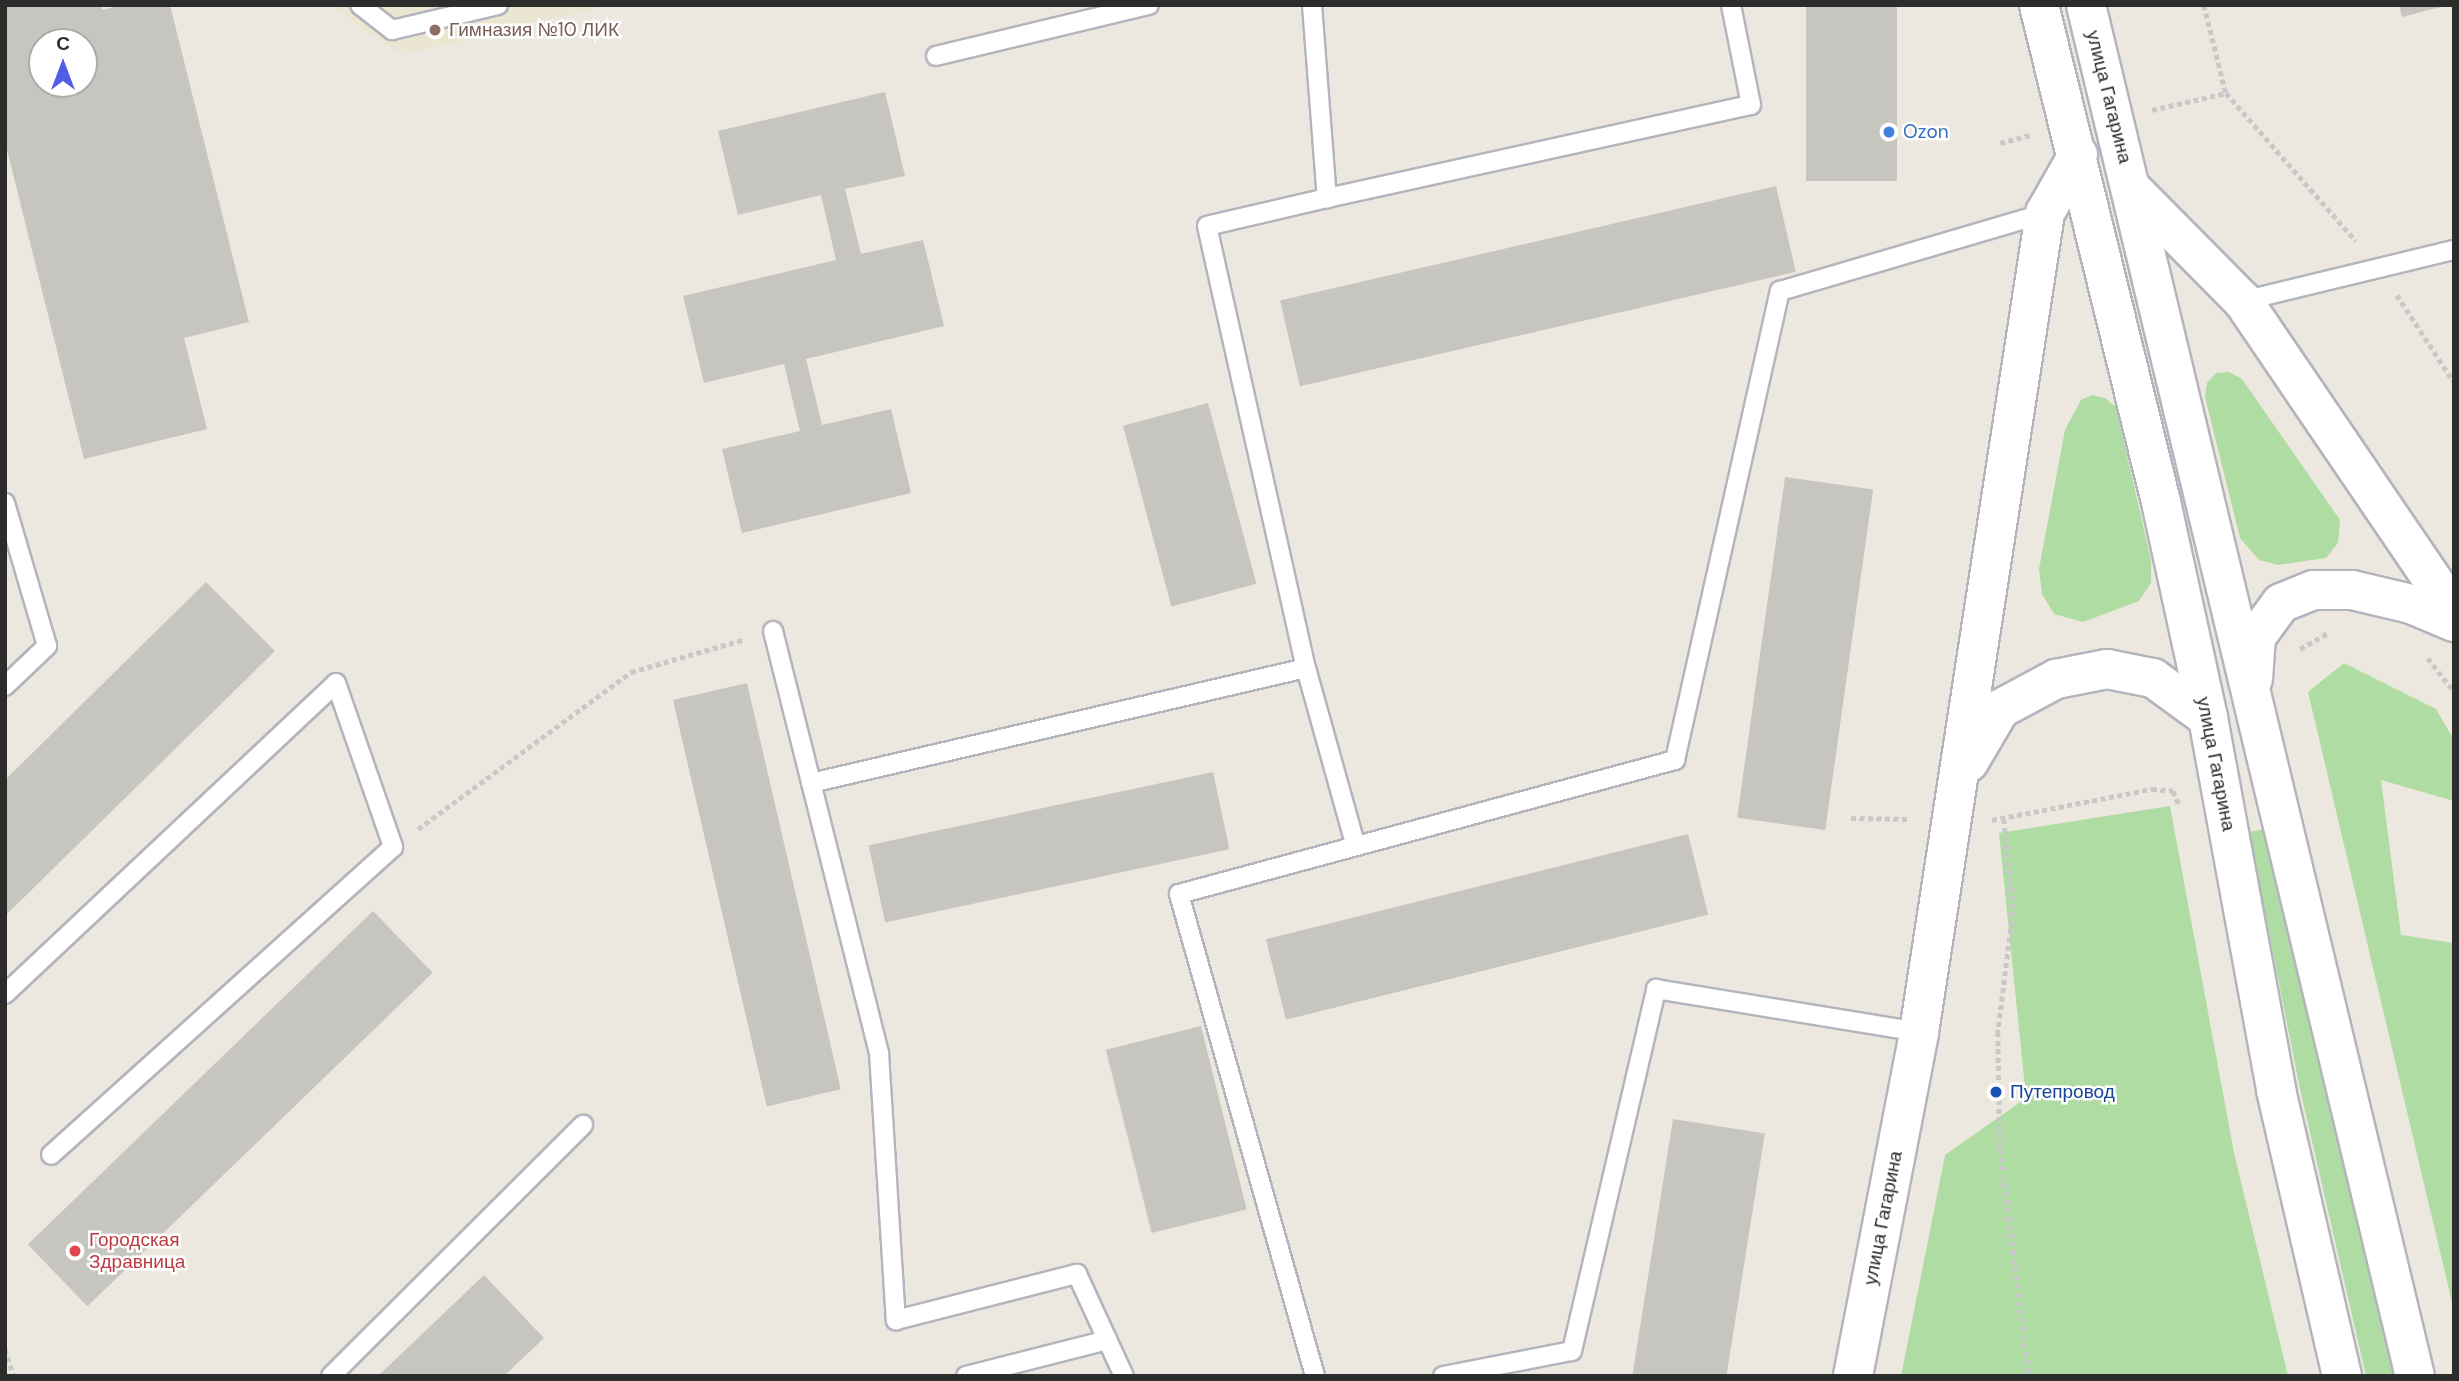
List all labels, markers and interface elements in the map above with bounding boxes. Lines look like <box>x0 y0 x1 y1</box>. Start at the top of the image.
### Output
place label: Гимназия №10 ЛИК <box>449 19 619 41</box>
marker: Гимназия №10 ЛИК <box>427 22 443 38</box>
north arrow <box>28 28 98 98</box>
street label: улица Гагарина <box>2081 28 2137 166</box>
text: С <box>56 31 70 56</box>
place label: Ozon <box>1903 121 1949 143</box>
marker: Ozon <box>1881 124 1897 140</box>
street label: улица Гагарина <box>2192 695 2240 833</box>
place label: Путепровод <box>2010 1081 2115 1103</box>
marker: Путепровод <box>1988 1084 2004 1100</box>
street label: улица Гагарина <box>1859 1149 1907 1287</box>
place label: Городская Здравница <box>89 1229 185 1273</box>
marker: Городская Здравница <box>67 1243 83 1259</box>

